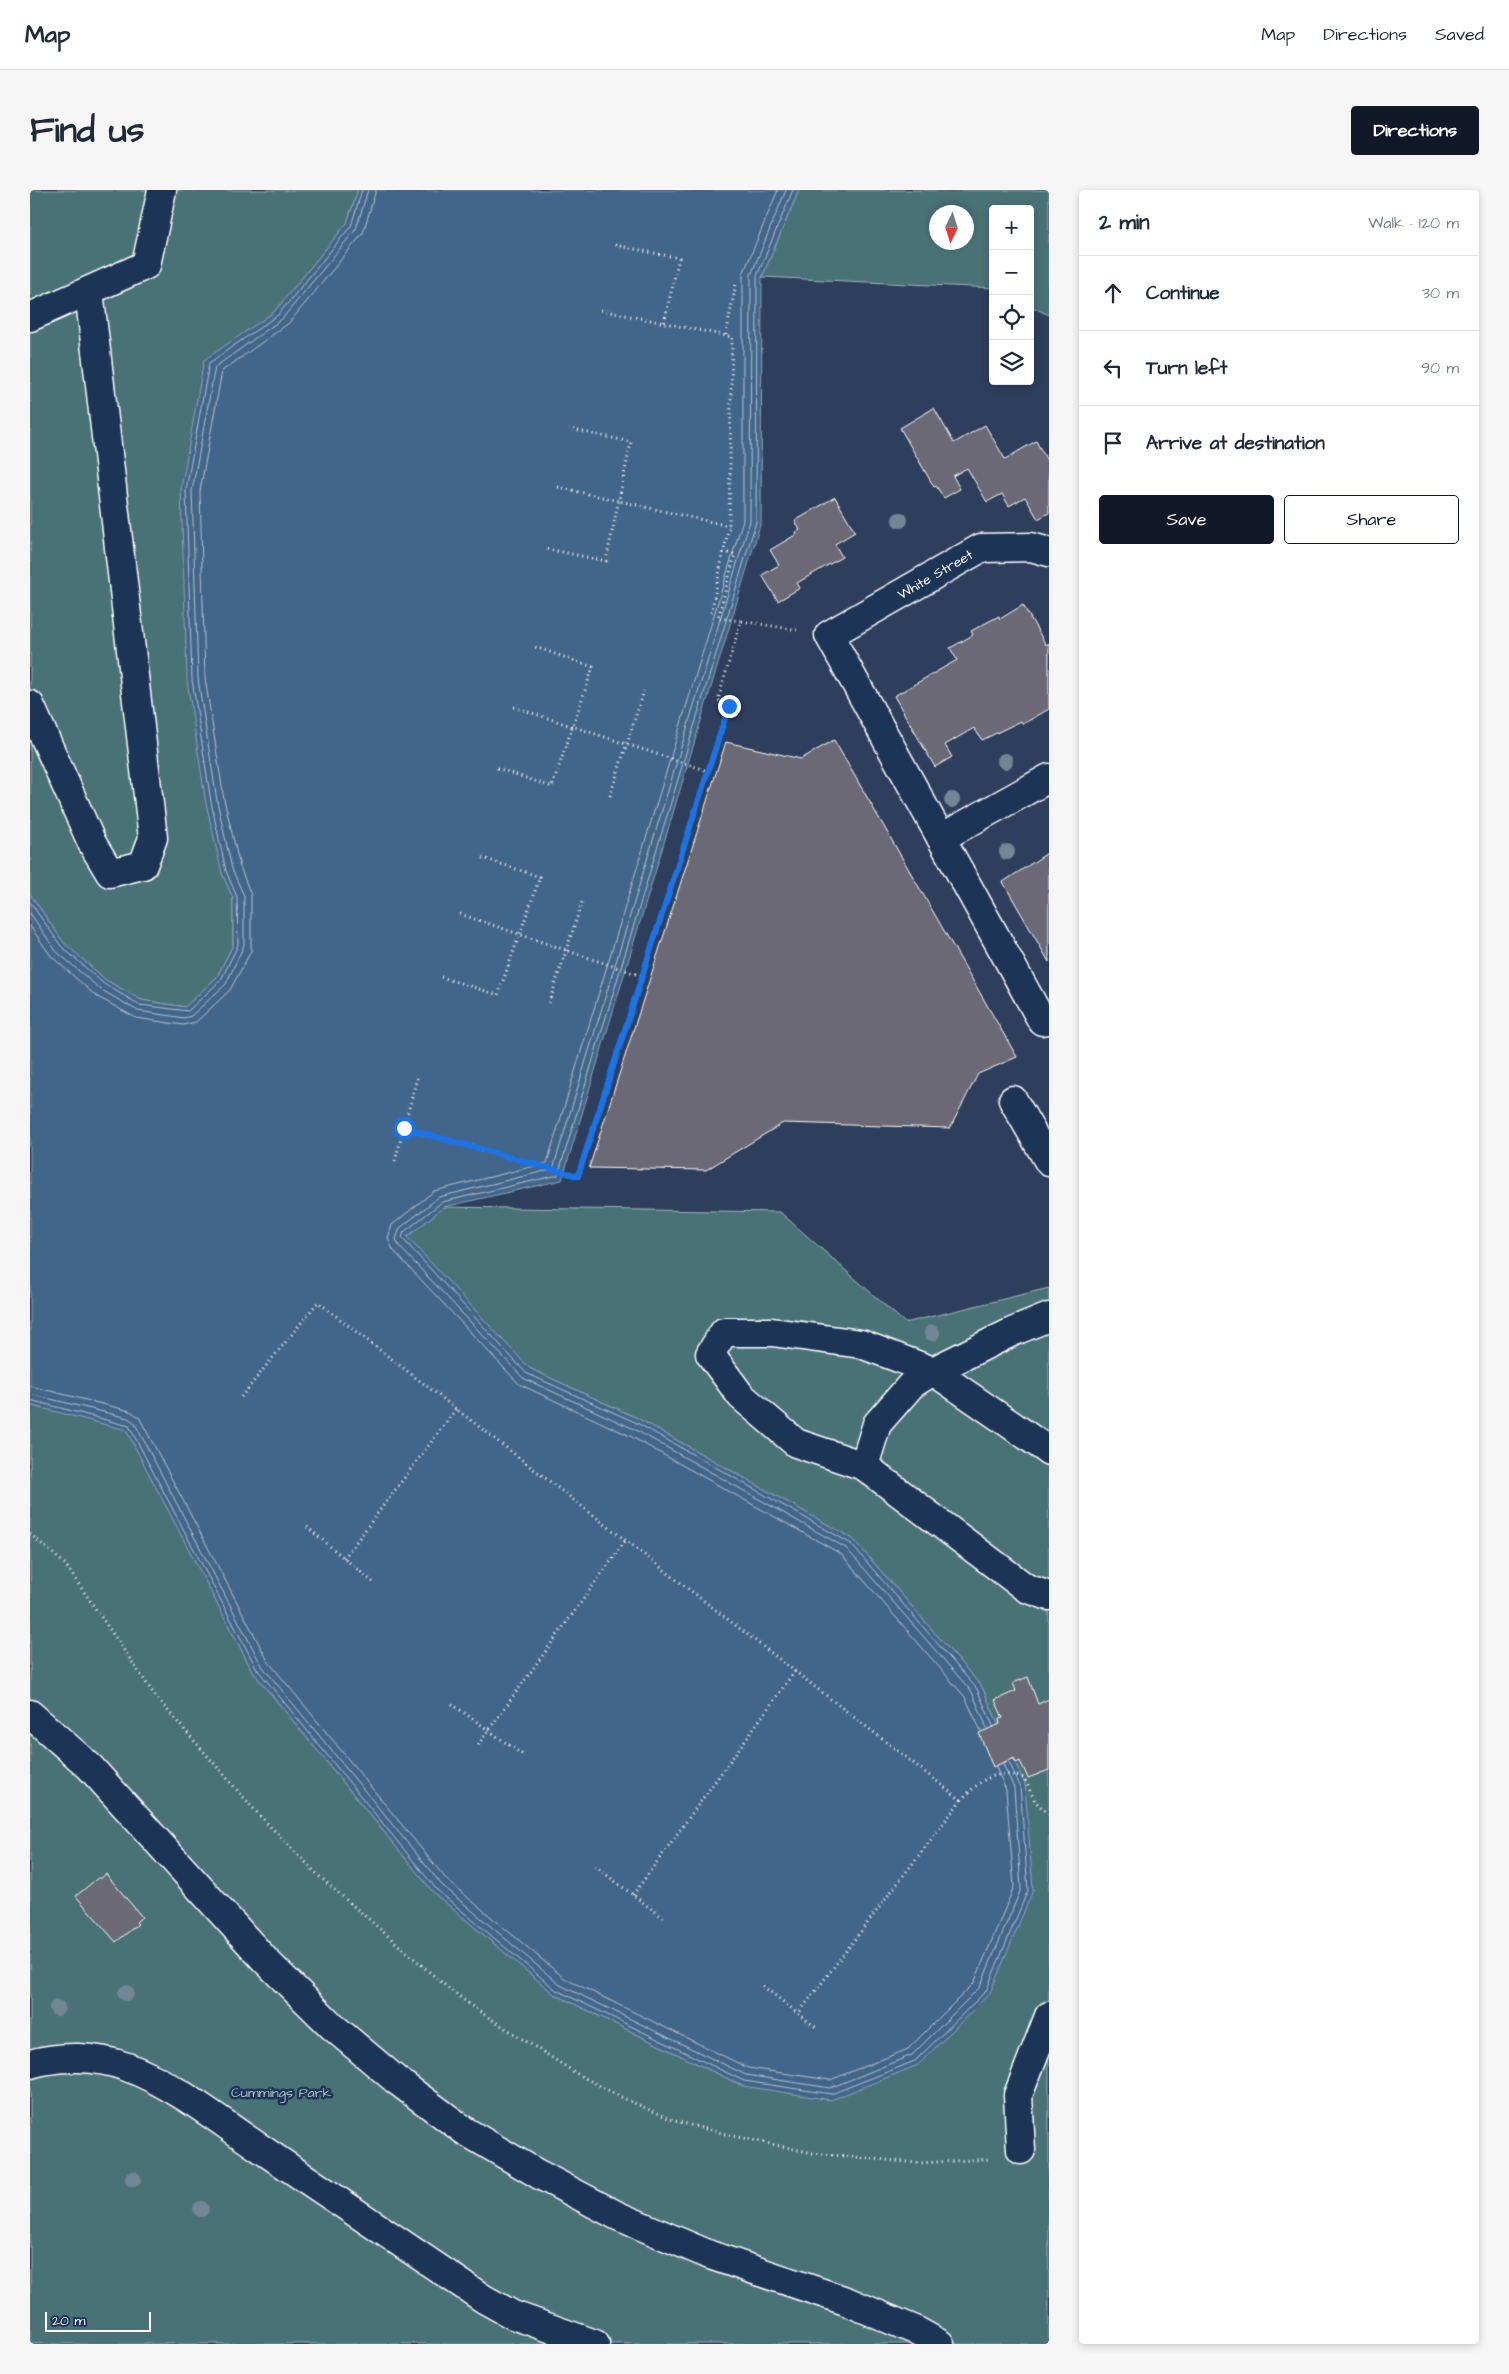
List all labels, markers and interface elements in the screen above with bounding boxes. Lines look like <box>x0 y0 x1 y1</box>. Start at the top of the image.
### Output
text: Map <box>25 18 70 52</box>
text: Map <box>1261 22 1295 47</box>
text: Directions <box>1323 22 1407 47</box>
text: Saved <box>1435 22 1484 47</box>
text: Find us <box>30 106 144 155</box>
button: Directions <box>1351 106 1479 155</box>
north arrow <box>929 205 974 250</box>
map controls <box>989 205 1034 385</box>
button: + <box>989 205 1034 250</box>
text: 2 min <box>1099 208 1149 237</box>
text: Walk · 120 m <box>1368 212 1459 234</box>
button: − <box>989 250 1034 295</box>
icon: ahead <box>1099 279 1127 307</box>
text: Continue <box>1146 280 1220 307</box>
text: 30 m <box>1422 282 1459 304</box>
button: locate <box>989 295 1034 340</box>
button: layers <box>989 340 1034 385</box>
icon: left <box>1099 354 1127 382</box>
text: Turn left <box>1146 355 1227 382</box>
text: 90 m <box>1421 357 1459 379</box>
icon: arrive <box>1099 429 1127 457</box>
text: Arrive at destination <box>1146 430 1325 457</box>
button: Save <box>1099 495 1274 544</box>
button: Share <box>1284 495 1459 544</box>
street label: White Street <box>894 545 977 605</box>
route end <box>718 695 741 718</box>
route start <box>393 1117 416 1140</box>
park label: Cummings Park <box>231 2083 331 2103</box>
scale bar <box>45 2309 151 2332</box>
text: 20 m <box>52 2311 85 2331</box>

